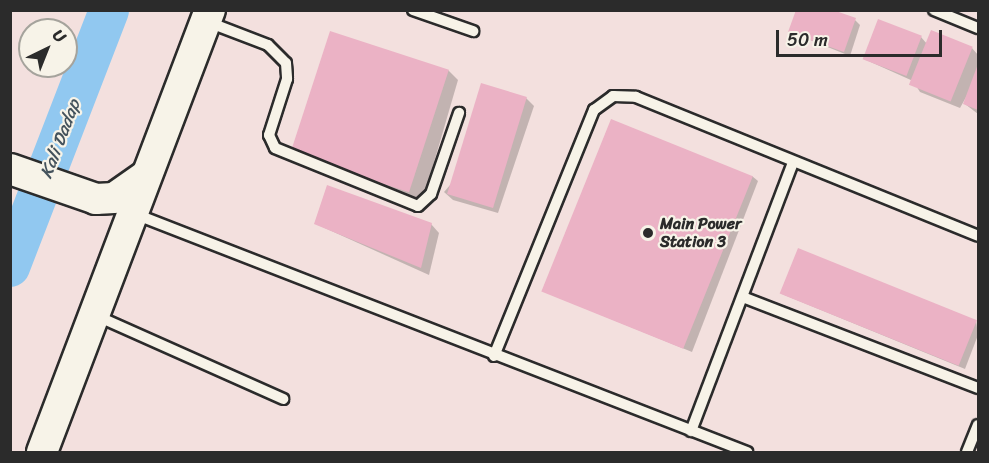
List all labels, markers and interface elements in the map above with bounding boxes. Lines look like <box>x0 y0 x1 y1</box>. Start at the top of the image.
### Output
north arrow <box>18 18 78 78</box>
scale bar <box>779 18 946 56</box>
text: U <box>45 22 73 50</box>
text: 50 m <box>787 24 828 56</box>
water label: Kali Dadap <box>35 97 85 181</box>
place label: Main Power Station 3 <box>660 214 742 252</box>
marker: Main Power Station 3 <box>641 226 655 240</box>

